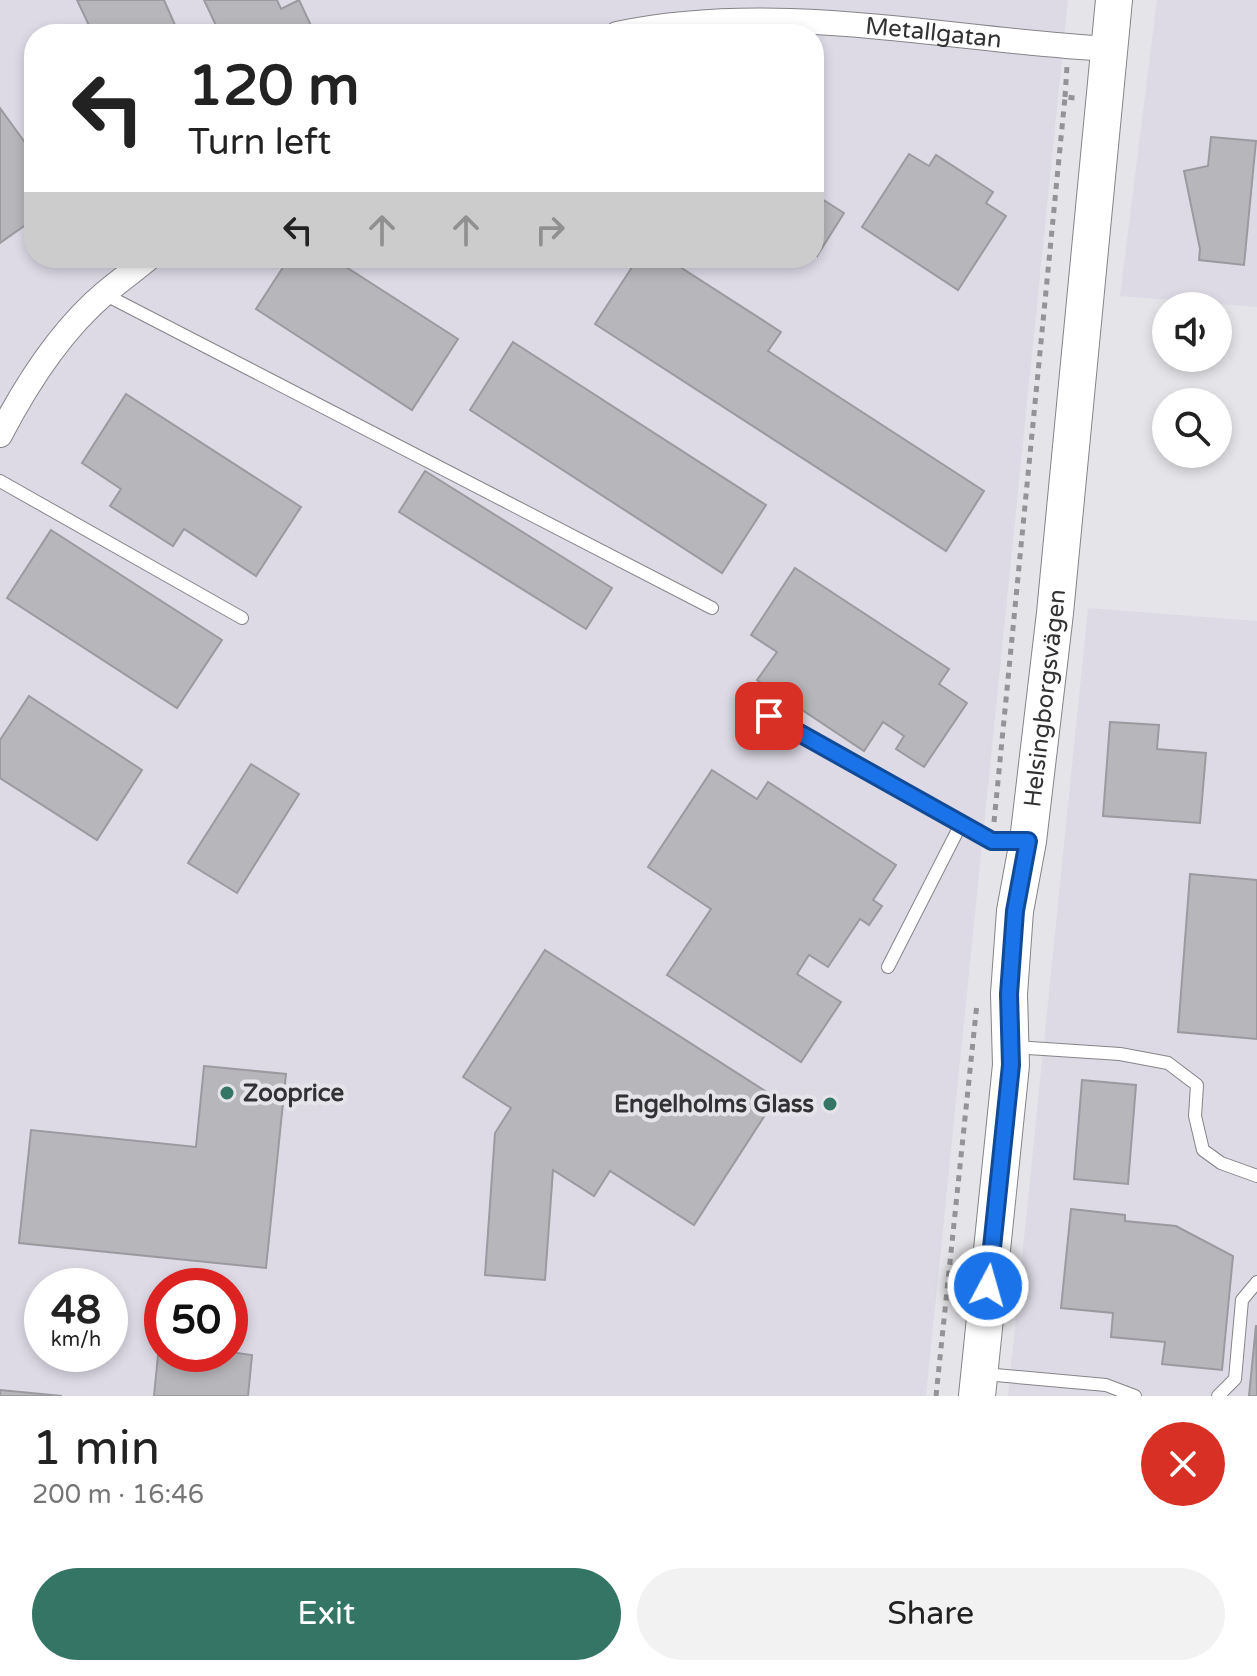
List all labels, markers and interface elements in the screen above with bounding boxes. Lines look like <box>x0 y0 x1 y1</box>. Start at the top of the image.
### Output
street label: Metallgatan <box>864 11 1003 54</box>
text: 120 m <box>188 53 359 120</box>
icon: left <box>56 56 160 160</box>
text: Turn left <box>188 121 331 164</box>
icon: left <box>276 208 320 252</box>
icon: ahead <box>360 208 404 252</box>
icon: ahead <box>444 208 488 252</box>
icon: right <box>528 208 572 252</box>
map controls <box>1152 292 1232 468</box>
button: sound <box>1152 292 1232 372</box>
button: search <box>1152 388 1232 468</box>
street label: Helsingborgsvägen <box>1018 588 1072 809</box>
pin <box>735 682 803 750</box>
icon: arrive <box>747 694 791 738</box>
place label: Zooprice <box>243 1079 345 1108</box>
marker: Zooprice <box>218 1084 236 1102</box>
place label: Engelholms Glass <box>614 1090 814 1119</box>
marker: Engelholms Glass <box>821 1095 839 1113</box>
position arrow <box>946 1244 1030 1328</box>
speed limit sign: 50 <box>144 1268 248 1372</box>
text: 48 <box>51 1286 101 1334</box>
text: km/h <box>51 1328 101 1352</box>
text: 1 min <box>32 1420 160 1478</box>
button: close <box>1141 1422 1225 1506</box>
text: 200 m · 16:46 <box>32 1479 204 1510</box>
button: Exit <box>32 1568 621 1660</box>
button: Share <box>637 1568 1225 1660</box>

